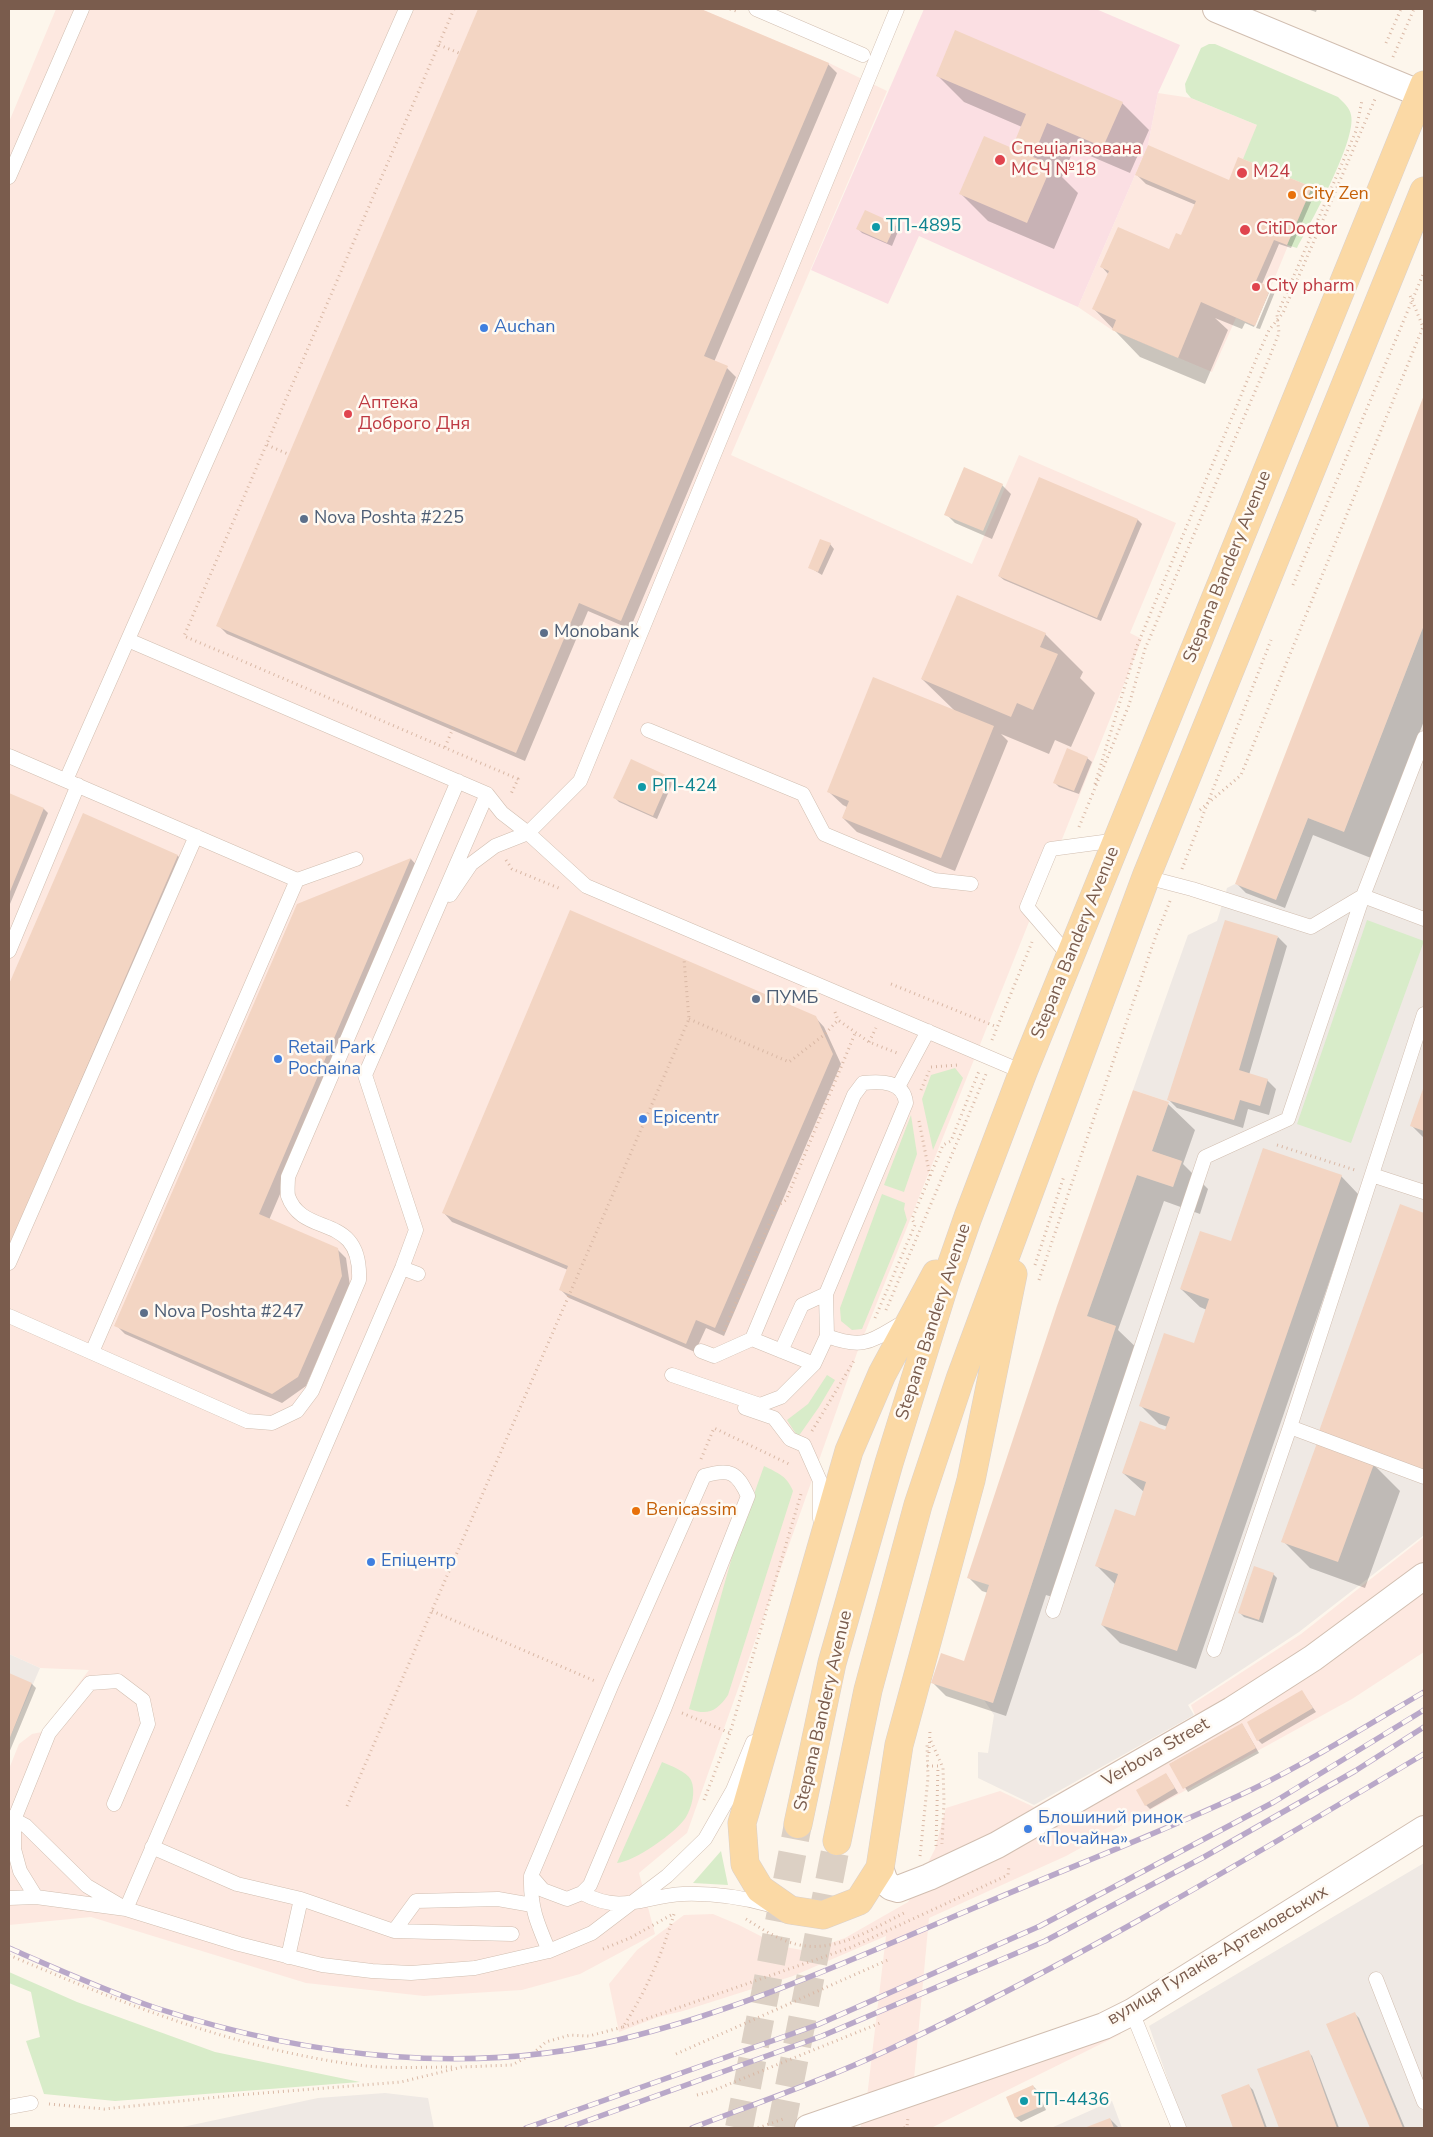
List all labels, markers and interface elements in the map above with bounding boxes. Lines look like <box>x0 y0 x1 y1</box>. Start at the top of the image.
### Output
place label: Спеціалізована МСЧ №18 <box>1011 139 1142 182</box>
marker: Спеціалізована МСЧ №18 <box>993 153 1007 167</box>
place label: М24 <box>1253 162 1290 184</box>
marker: М24 <box>1235 166 1249 180</box>
place label: City Zen <box>1302 184 1369 206</box>
marker: City Zen <box>1286 189 1298 201</box>
place label: ТП-4895 <box>886 216 961 238</box>
place label: CitiDoctor <box>1256 219 1337 241</box>
marker: ТП-4895 <box>870 221 882 233</box>
marker: CitiDoctor <box>1238 223 1252 237</box>
place label: City pharm <box>1266 276 1355 298</box>
marker: City pharm <box>1250 281 1262 293</box>
place label: Auchan <box>494 317 556 339</box>
marker: Auchan <box>478 322 490 334</box>
place label: Аптека Доброго Дня <box>358 393 470 436</box>
marker: Аптека Доброго Дня <box>342 408 354 420</box>
street label: Stepana Bandery Avenue <box>1180 468 1276 666</box>
place label: Nova Poshta #225 <box>314 508 464 530</box>
marker: Nova Poshta #225 <box>298 513 310 525</box>
place label: Monobank <box>554 622 639 644</box>
marker: Monobank <box>538 627 550 639</box>
place label: РП-424 <box>652 776 717 798</box>
marker: РП-424 <box>636 781 648 793</box>
street label: Stepana Bandery Avenue <box>1028 844 1124 1042</box>
place label: ПУМБ <box>766 988 818 1010</box>
marker: ПУМБ <box>750 993 762 1005</box>
place label: Retail Park Pochaina <box>288 1038 375 1080</box>
marker: Retail Park Pochaina <box>272 1053 284 1065</box>
place label: Epicentr <box>653 1108 719 1130</box>
marker: Epicentr <box>637 1113 649 1125</box>
street label: Stepana Bandery Avenue <box>892 1221 976 1423</box>
place label: Nova Poshta #247 <box>154 1302 304 1324</box>
marker: Nova Poshta #247 <box>138 1307 150 1319</box>
place label: Benicassim <box>646 1500 737 1522</box>
marker: Benicassim <box>630 1505 642 1517</box>
place label: Епіцентр <box>381 1551 456 1573</box>
marker: Епіцентр <box>365 1556 377 1568</box>
street label: Stepana Bandery Avenue <box>790 1609 858 1813</box>
street label: Verbova Street <box>1099 1714 1213 1792</box>
place label: Блошиний ринок «Почайна» <box>1038 1808 1183 1850</box>
marker: Блошиний ринок «Почайна» <box>1022 1823 1034 1835</box>
street label: вулиця Гулаків-Артемовських <box>1104 1881 1332 2031</box>
place label: ТП-4436 <box>1034 2090 1109 2112</box>
marker: ТП-4436 <box>1018 2095 1030 2107</box>

